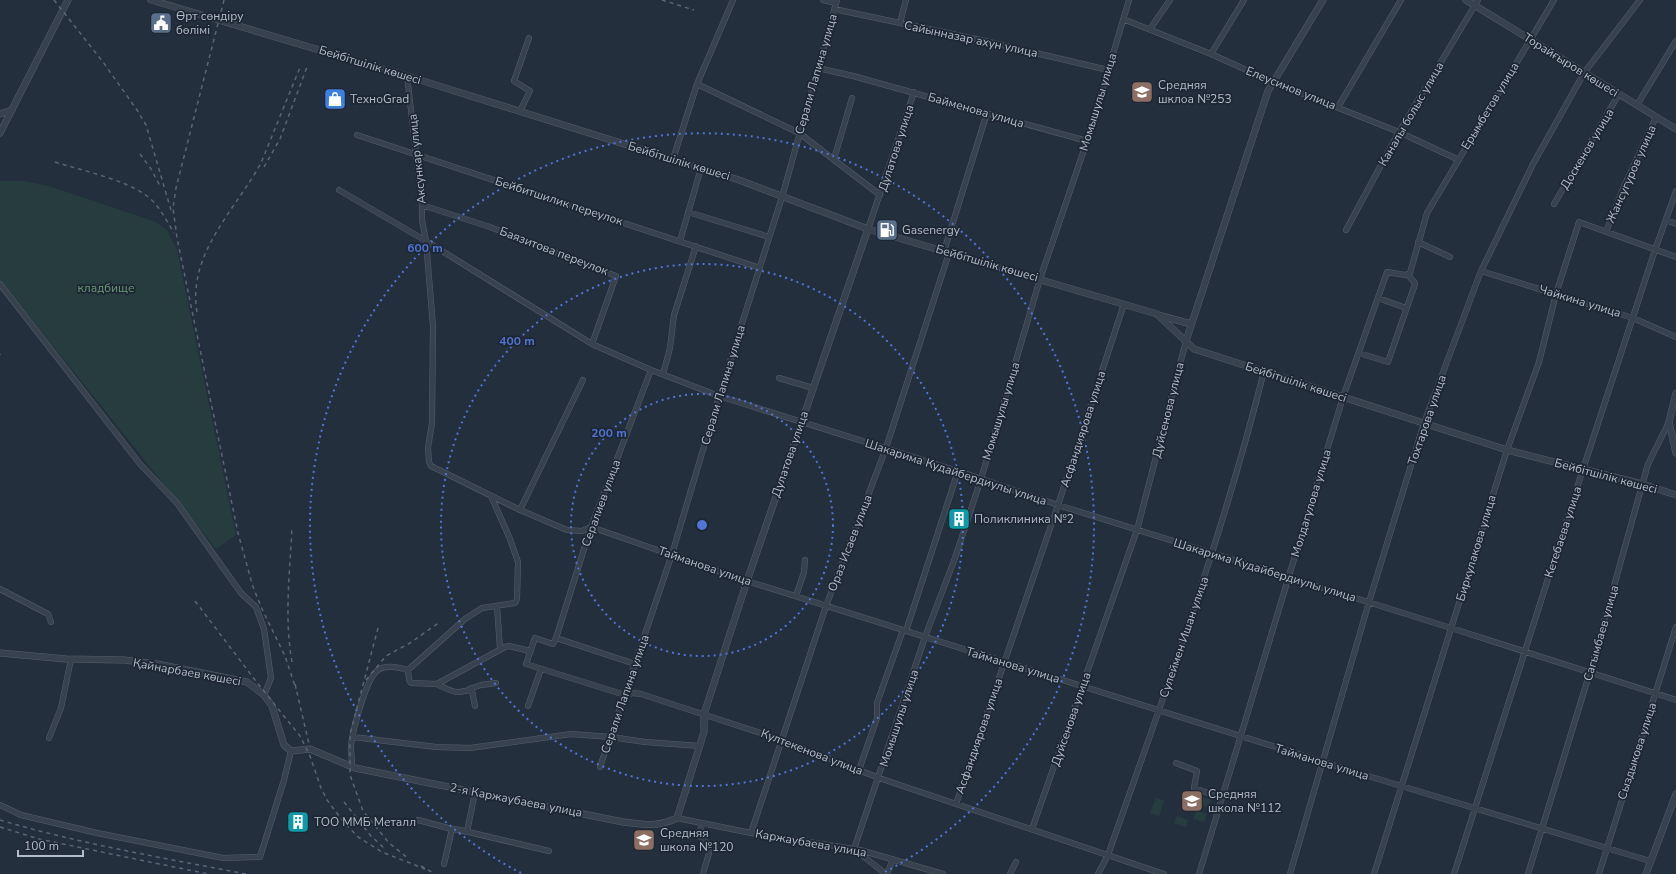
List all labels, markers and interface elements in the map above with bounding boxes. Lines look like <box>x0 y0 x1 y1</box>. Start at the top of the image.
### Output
place label: Өрт сөндіру бөлімі <box>176 8 244 38</box>
public building icon: Өрт сөндіру бөлімі <box>148 10 174 36</box>
street label: Серали Лапина улица <box>791 12 841 136</box>
street label: Сайынназар ахун улица <box>903 17 1039 61</box>
street label: Торайғыров көшесі <box>1520 29 1622 101</box>
street label: Бейбітшілік көшесі <box>317 42 423 88</box>
street label: Момышулы улица <box>1076 51 1120 153</box>
street label: Каналы болыс улица <box>1375 59 1447 169</box>
street label: Ерымбетов улица <box>1458 59 1522 153</box>
street label: Елеусинов улица <box>1243 63 1339 113</box>
place label: Средняя шклоа №253 <box>1158 77 1232 107</box>
school or university icon: Средняя шклоа №253 <box>1129 79 1155 105</box>
shop icon: ТехноGrad <box>322 86 348 112</box>
street label: Байменова улица <box>926 89 1026 131</box>
place label: ТехноGrad <box>350 91 409 107</box>
street label: Дулатова улица <box>874 103 918 193</box>
street label: Доскенов улица <box>1557 106 1617 192</box>
street label: Аксункар улица <box>404 113 430 205</box>
street label: Жансугуров улица <box>1602 122 1660 226</box>
street label: Бейбітшілік көшесі <box>626 138 732 184</box>
street label: Бейбитшилик переулок <box>493 173 626 229</box>
fuel station icon: Gasenergy <box>874 217 900 243</box>
place label: Gasenergy <box>902 222 961 238</box>
street label: Баязитова переулок <box>497 223 611 279</box>
text: 600 m <box>407 240 443 256</box>
street label: Бейбітшілік көшесі <box>934 241 1040 285</box>
park label: кладбище <box>78 280 134 296</box>
street label: Чайкина улица <box>1537 281 1623 321</box>
street label: Серали Лапина улица <box>697 323 749 447</box>
text: 400 m <box>499 333 535 349</box>
street label: Бейбітшілік көшесі <box>1243 358 1349 406</box>
street label: Момышулы улица <box>979 360 1023 462</box>
street label: Дуйсенова улица <box>1148 361 1188 459</box>
street label: Асфандиярова улица <box>1057 369 1109 489</box>
street label: Тохтарова улица <box>1404 373 1450 467</box>
street label: Дулатова улица <box>768 409 812 499</box>
text: 200 m <box>591 425 627 441</box>
street label: Шакарима Кудайбердиулы улица <box>863 435 1049 509</box>
street label: Молдагулова улица <box>1287 447 1335 559</box>
street label: Бейбітшілік көшесі <box>1553 455 1659 497</box>
street label: Сералиев улица <box>578 457 624 549</box>
street label: Кетебаева улица <box>1541 484 1585 580</box>
street label: Ораз Исаев улица <box>824 492 876 594</box>
street label: Биркулакова улица <box>1452 493 1500 603</box>
building icon: Поликлиника №2 <box>946 506 972 532</box>
place label: Поликлиника №2 <box>974 511 1074 527</box>
centre of rings <box>695 518 709 532</box>
street label: Шакарима Кудайбердиулы улица <box>1172 535 1358 605</box>
street label: Тайманова улица <box>656 543 754 589</box>
street label: Сулеймен Ишан улица <box>1156 574 1212 700</box>
street label: Сагымбаев улица <box>1580 583 1622 683</box>
street label: Серали Лапина улица <box>597 633 653 755</box>
street label: Тайманова улица <box>964 643 1062 687</box>
street label: Қайнарбаев көшесі <box>132 655 242 689</box>
street label: Момышулы улица <box>876 667 922 769</box>
street label: Дуйсенова улица <box>1047 670 1095 768</box>
street label: Асфандиярова улица <box>952 676 1006 796</box>
street label: Сыздыкова улица <box>1614 700 1660 802</box>
street label: Култекенова улица <box>759 725 865 779</box>
street label: Тайманова улица <box>1273 740 1371 784</box>
street label: 2-я Каржаубаева улица <box>448 779 584 821</box>
place label: Средняя школа №112 <box>1208 786 1282 816</box>
school or university icon: Средняя школа №112 <box>1179 788 1205 814</box>
building icon: ТОО ММБ Металл <box>285 809 311 835</box>
place label: ТОО ММБ Металл <box>314 814 416 830</box>
place label: Средняя школа №120 <box>660 825 734 855</box>
street label: Каржаубаева улица <box>754 825 868 861</box>
school or university icon: Средняя школа №120 <box>631 827 657 853</box>
scale bar <box>18 832 83 858</box>
text: 100 m <box>24 838 59 854</box>

